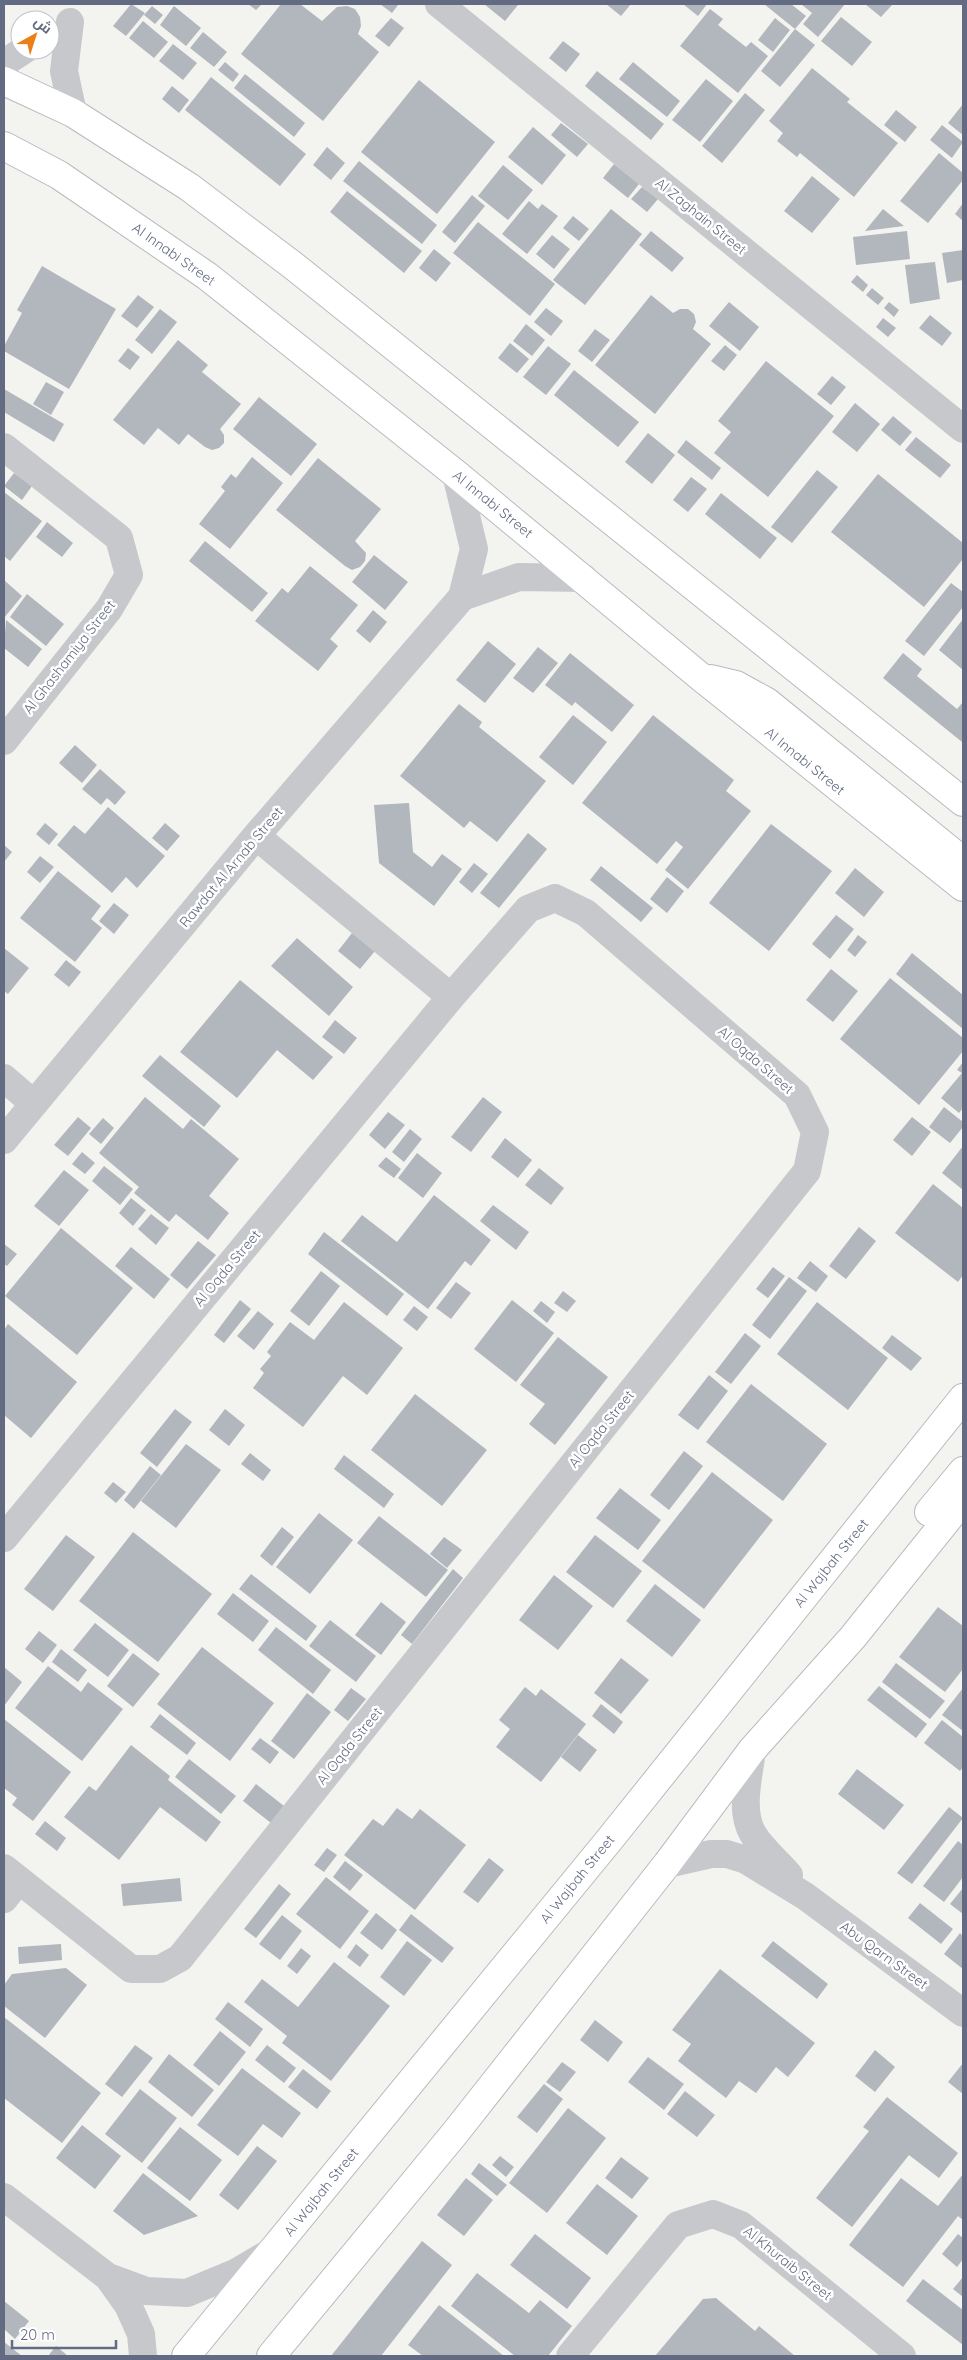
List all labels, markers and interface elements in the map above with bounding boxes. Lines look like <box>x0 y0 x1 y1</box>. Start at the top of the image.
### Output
north arrow <box>10 10 60 60</box>
text: ش <box>31 12 56 38</box>
street label: Al Zaghain Street <box>652 174 750 258</box>
street label: Al Innabi Street <box>129 219 219 290</box>
street label: Al Innabi Street <box>449 466 537 542</box>
street label: Al Ghashamiya Street <box>19 596 119 718</box>
street label: Al Innabi Street <box>761 723 849 799</box>
street label: Rawdat Al Arnab Street <box>175 803 287 931</box>
street label: Al Oqda Street <box>714 1022 798 1098</box>
street label: Al Oqda Street <box>190 1226 264 1310</box>
street label: Al Oqda Street <box>564 1386 638 1471</box>
street label: Al Wajbah Street <box>790 1515 872 1611</box>
street label: Al Oqda Street <box>312 1703 386 1788</box>
street label: Al Wajbah Street <box>536 1831 618 1927</box>
street label: Abu Qarn Street <box>837 1917 932 1993</box>
street label: Al Wajbah Street <box>280 2144 362 2240</box>
street label: Al Khuraib Street <box>740 2222 836 2304</box>
scale bar <box>12 2318 116 2350</box>
text: 20 m <box>20 2325 55 2344</box>

